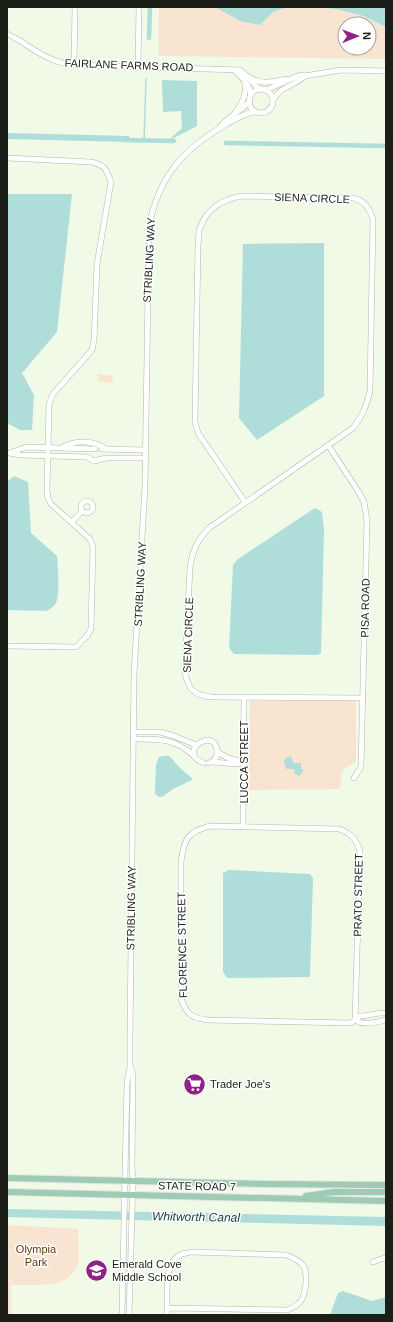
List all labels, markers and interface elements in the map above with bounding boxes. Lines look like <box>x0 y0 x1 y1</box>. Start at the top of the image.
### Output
north arrow <box>337 16 377 56</box>
text: N <box>361 32 373 40</box>
street label: FAIRLANE FARMS ROAD <box>64 57 194 73</box>
street label: SIENA CIRCLE <box>274 191 350 205</box>
street label: STRIBLING WAY <box>141 217 157 303</box>
street label: STRIBLING WAY <box>132 541 148 627</box>
street label: PISA ROAD <box>358 578 372 638</box>
street label: SIENA CIRCLE <box>181 597 195 673</box>
street label: LUCCA STREET <box>238 720 250 804</box>
street label: PRATO STREET <box>351 853 365 937</box>
street label: STRIBLING WAY <box>124 865 138 951</box>
street label: FLORENCE STREET <box>175 891 189 998</box>
supermarket icon: Trader Joe's <box>181 1071 207 1097</box>
place label: Trader Joe's <box>210 1078 271 1090</box>
street label: STATE ROAD 7 <box>158 1179 236 1193</box>
water label: Whitworth Canal <box>152 1209 240 1225</box>
park label: Olympia Park <box>16 1243 57 1268</box>
school or university icon: Emerald Cove Middle School <box>83 1257 109 1283</box>
place label: Emerald Cove Middle School <box>112 1258 182 1283</box>

